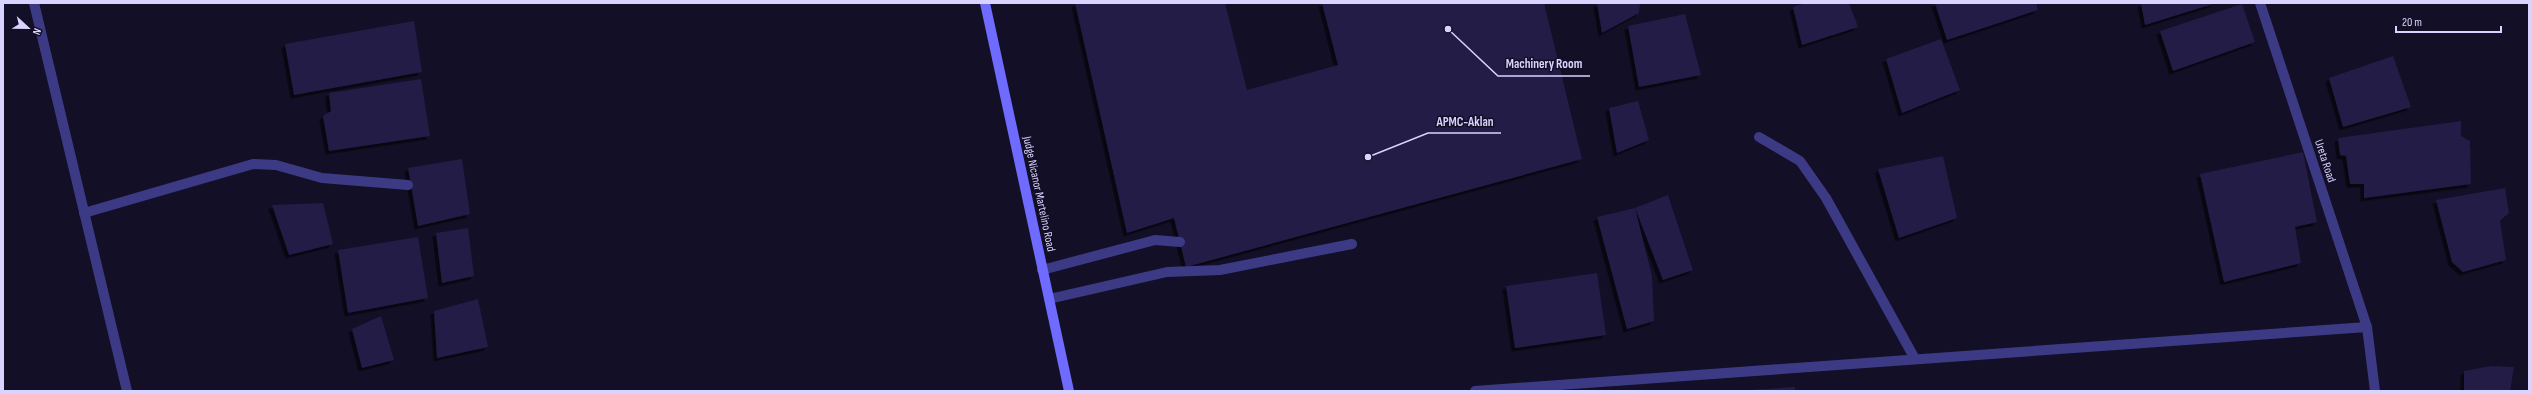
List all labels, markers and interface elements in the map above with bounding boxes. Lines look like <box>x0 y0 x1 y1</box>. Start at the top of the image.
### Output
north arrow <box>8 8 48 48</box>
scale bar <box>2396 8 2501 34</box>
text: 20 m <box>2402 15 2422 30</box>
text: N <box>30 26 44 37</box>
callout: Machinery Room <box>1498 51 1590 76</box>
text: Machinery Room <box>1506 56 1583 72</box>
callout: APMC-Aklan <box>1428 108 1501 133</box>
text: APMC-Aklan <box>1435 114 1494 130</box>
street label: Judge Nicanor Martelino Road <box>1019 134 1059 253</box>
street label: Ureta Road <box>2311 138 2339 184</box>

